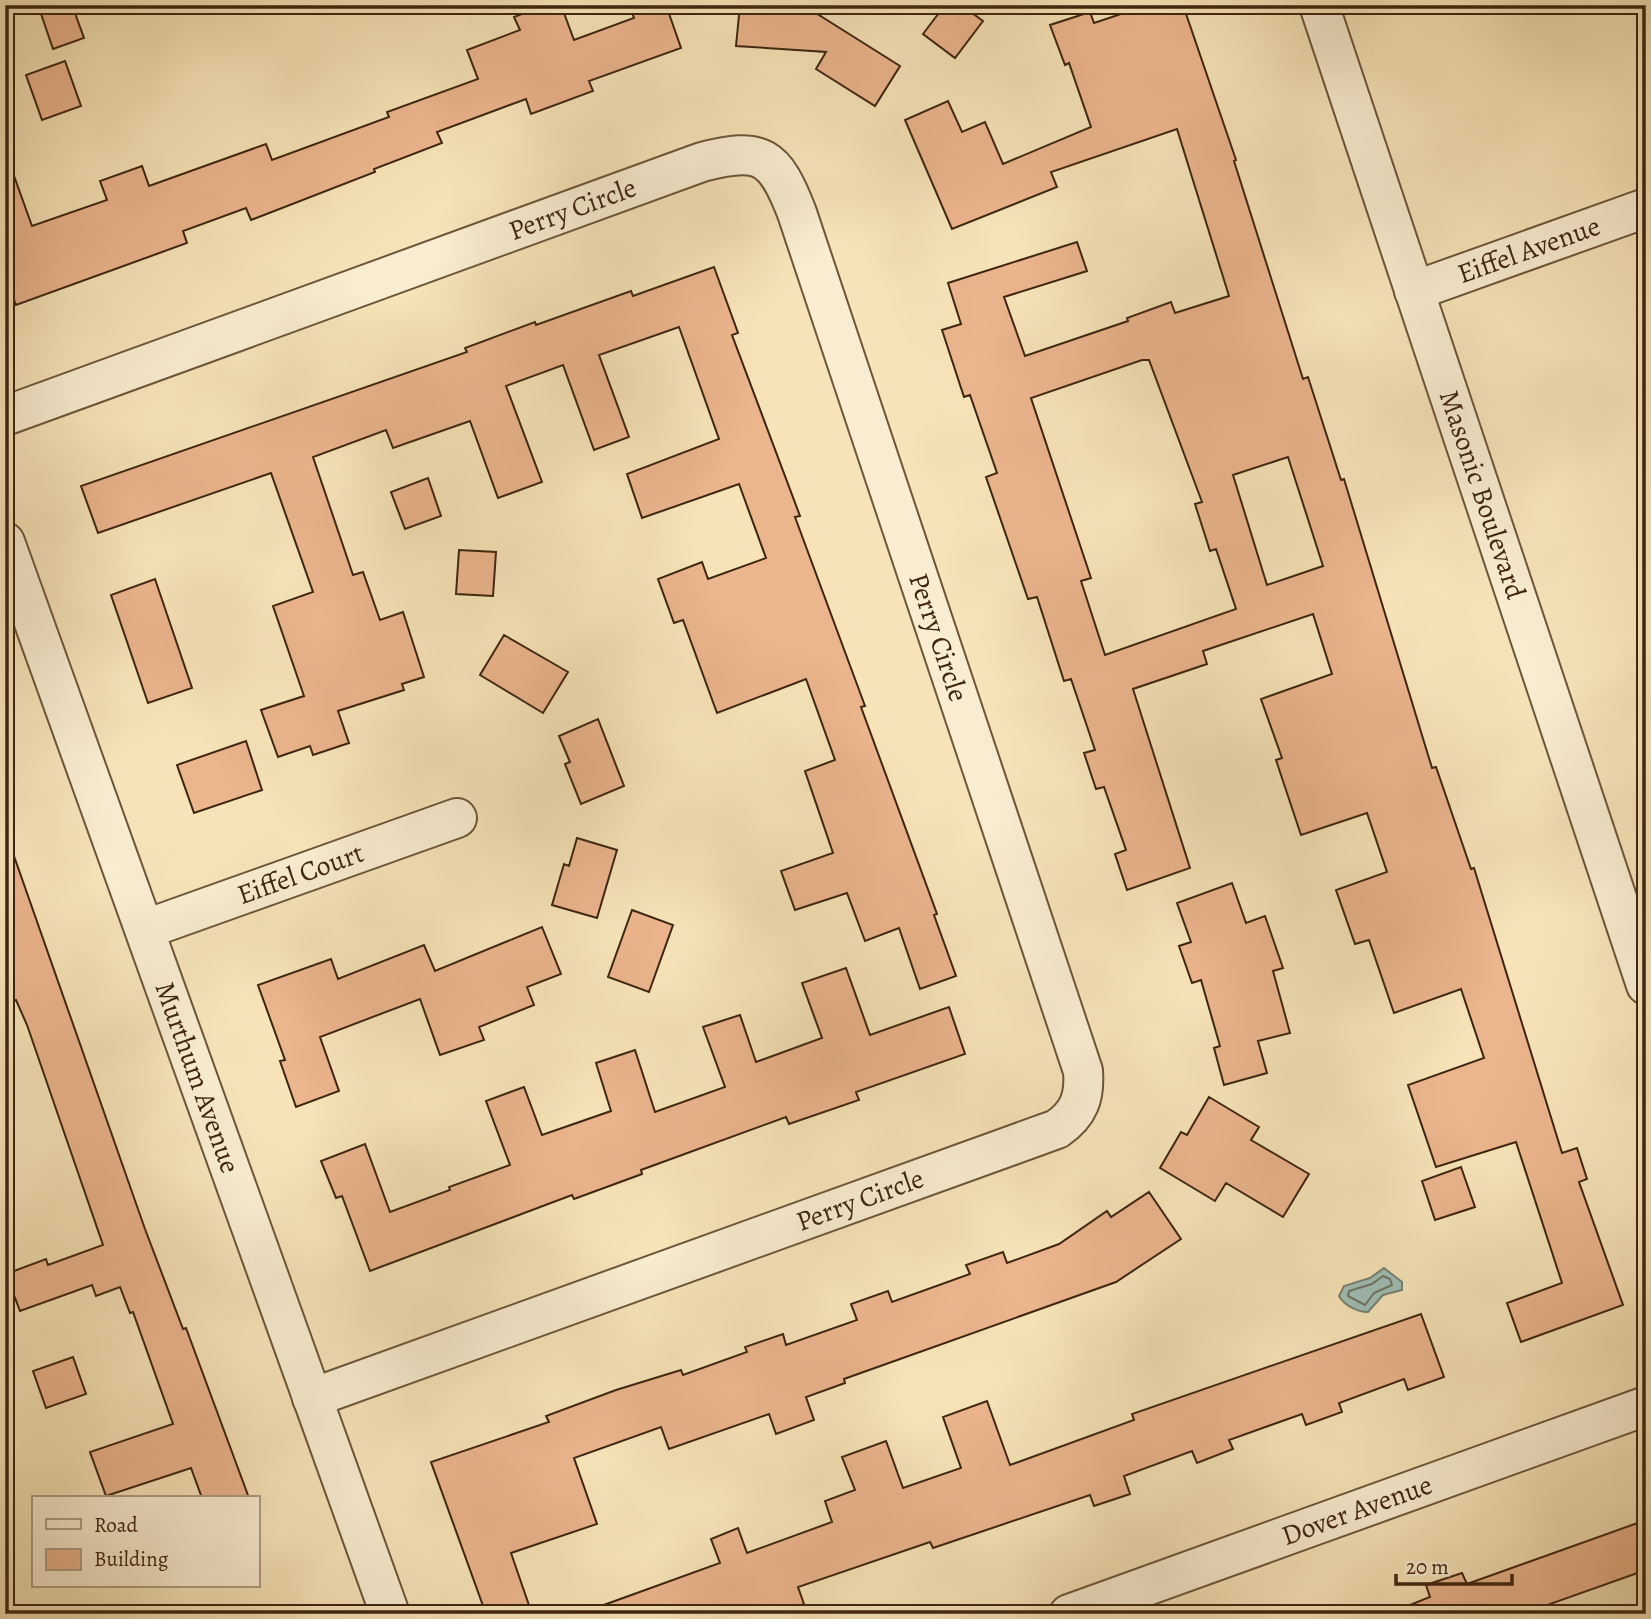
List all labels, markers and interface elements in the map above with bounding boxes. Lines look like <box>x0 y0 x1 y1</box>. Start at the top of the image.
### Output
street label: Perry Circle <box>503 169 642 250</box>
street label: Eiffel Avenue <box>1452 207 1605 293</box>
street label: Masonic Boulevard <box>1430 385 1535 605</box>
street label: Perry Circle <box>899 568 978 707</box>
street label: Eiffel Court <box>232 834 369 914</box>
street label: Murthum Avenue <box>146 977 249 1178</box>
street label: Perry Circle <box>791 1159 929 1241</box>
street label: Dover Avenue <box>1276 1466 1437 1555</box>
legend <box>32 1496 259 1588</box>
text: Road <box>94 1511 138 1539</box>
scale bar <box>1396 1542 1511 1586</box>
text: Building <box>94 1545 169 1573</box>
text: 20 m <box>1406 1553 1449 1581</box>

